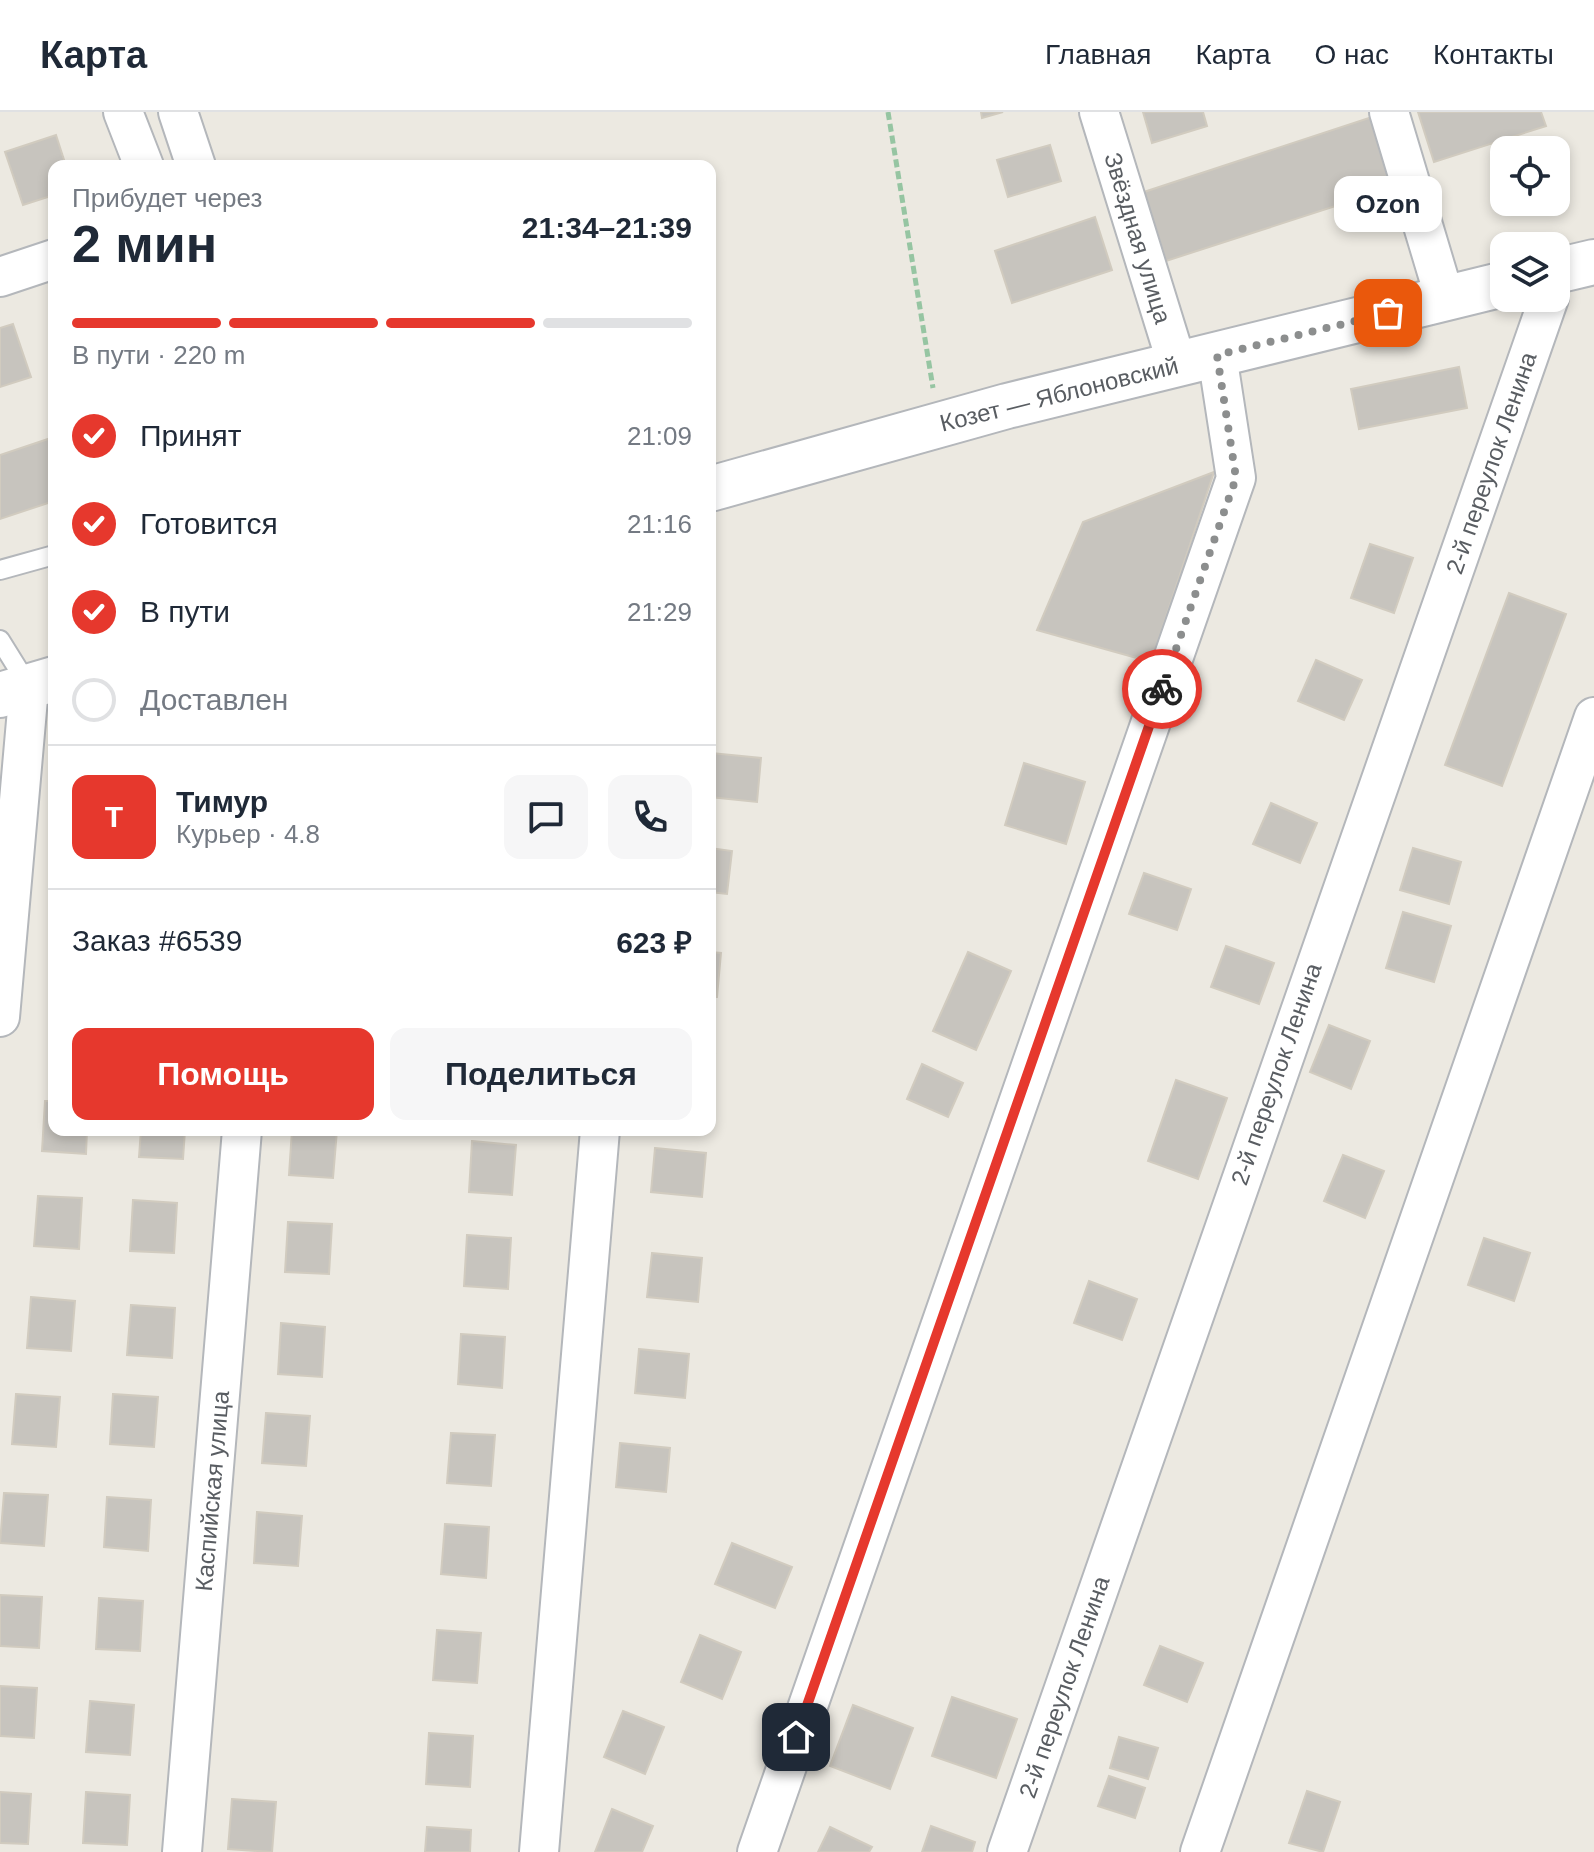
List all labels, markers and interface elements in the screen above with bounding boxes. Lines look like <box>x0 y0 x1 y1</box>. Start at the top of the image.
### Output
text: Карта <box>40 34 147 76</box>
text: Главная <box>1045 39 1152 70</box>
text: Карта <box>1196 39 1270 70</box>
text: О нас <box>1314 39 1389 70</box>
text: Контакты <box>1433 39 1554 70</box>
map controls <box>1490 136 1570 312</box>
button: locate <box>1490 136 1570 216</box>
street label: Звёздная улица <box>1099 149 1177 327</box>
callout: Ozon <box>1334 177 1442 233</box>
text: Прибудет через <box>72 183 262 213</box>
text: Ozon <box>1356 189 1421 219</box>
text: 21:34–21:39 <box>522 211 692 244</box>
text: 2 мин <box>72 215 217 273</box>
button: layers <box>1490 232 1570 312</box>
pin <box>1354 279 1422 347</box>
icon: bag <box>1366 291 1410 335</box>
text: В пути · 220 m <box>72 340 245 370</box>
street label: 2-й переулок Ленина <box>1440 348 1542 577</box>
street label: Козет — Яблоновский <box>937 351 1181 437</box>
icon: check <box>72 414 116 458</box>
text: Принят <box>140 419 242 452</box>
text: 21:09 <box>627 421 692 451</box>
icon: check <box>72 502 116 546</box>
text: Готовится <box>140 507 278 540</box>
text: 21:16 <box>627 509 692 539</box>
icon: check <box>72 590 116 634</box>
text: В пути <box>140 595 230 628</box>
text: 21:29 <box>627 597 692 627</box>
courier <box>1122 649 1202 729</box>
icon: bike <box>1140 667 1184 711</box>
text: Доставлен <box>140 683 288 716</box>
button: chat <box>504 775 588 859</box>
button: phone <box>608 775 692 859</box>
text: Тимур <box>176 785 268 818</box>
text: Т <box>105 800 123 833</box>
text: Курьер · 4.8 <box>176 819 320 849</box>
text: Заказ #6539 <box>72 924 242 957</box>
text: 623 ₽ <box>616 926 692 959</box>
street label: 2-й переулок Ленина <box>1225 959 1327 1188</box>
button: Помощь <box>72 1028 374 1120</box>
button: Поделиться <box>390 1028 692 1120</box>
street label: Каспийская улица <box>190 1389 234 1592</box>
street label: 2-й переулок Ленина <box>1013 1572 1115 1801</box>
pin <box>762 1703 830 1771</box>
icon: home <box>774 1715 818 1759</box>

